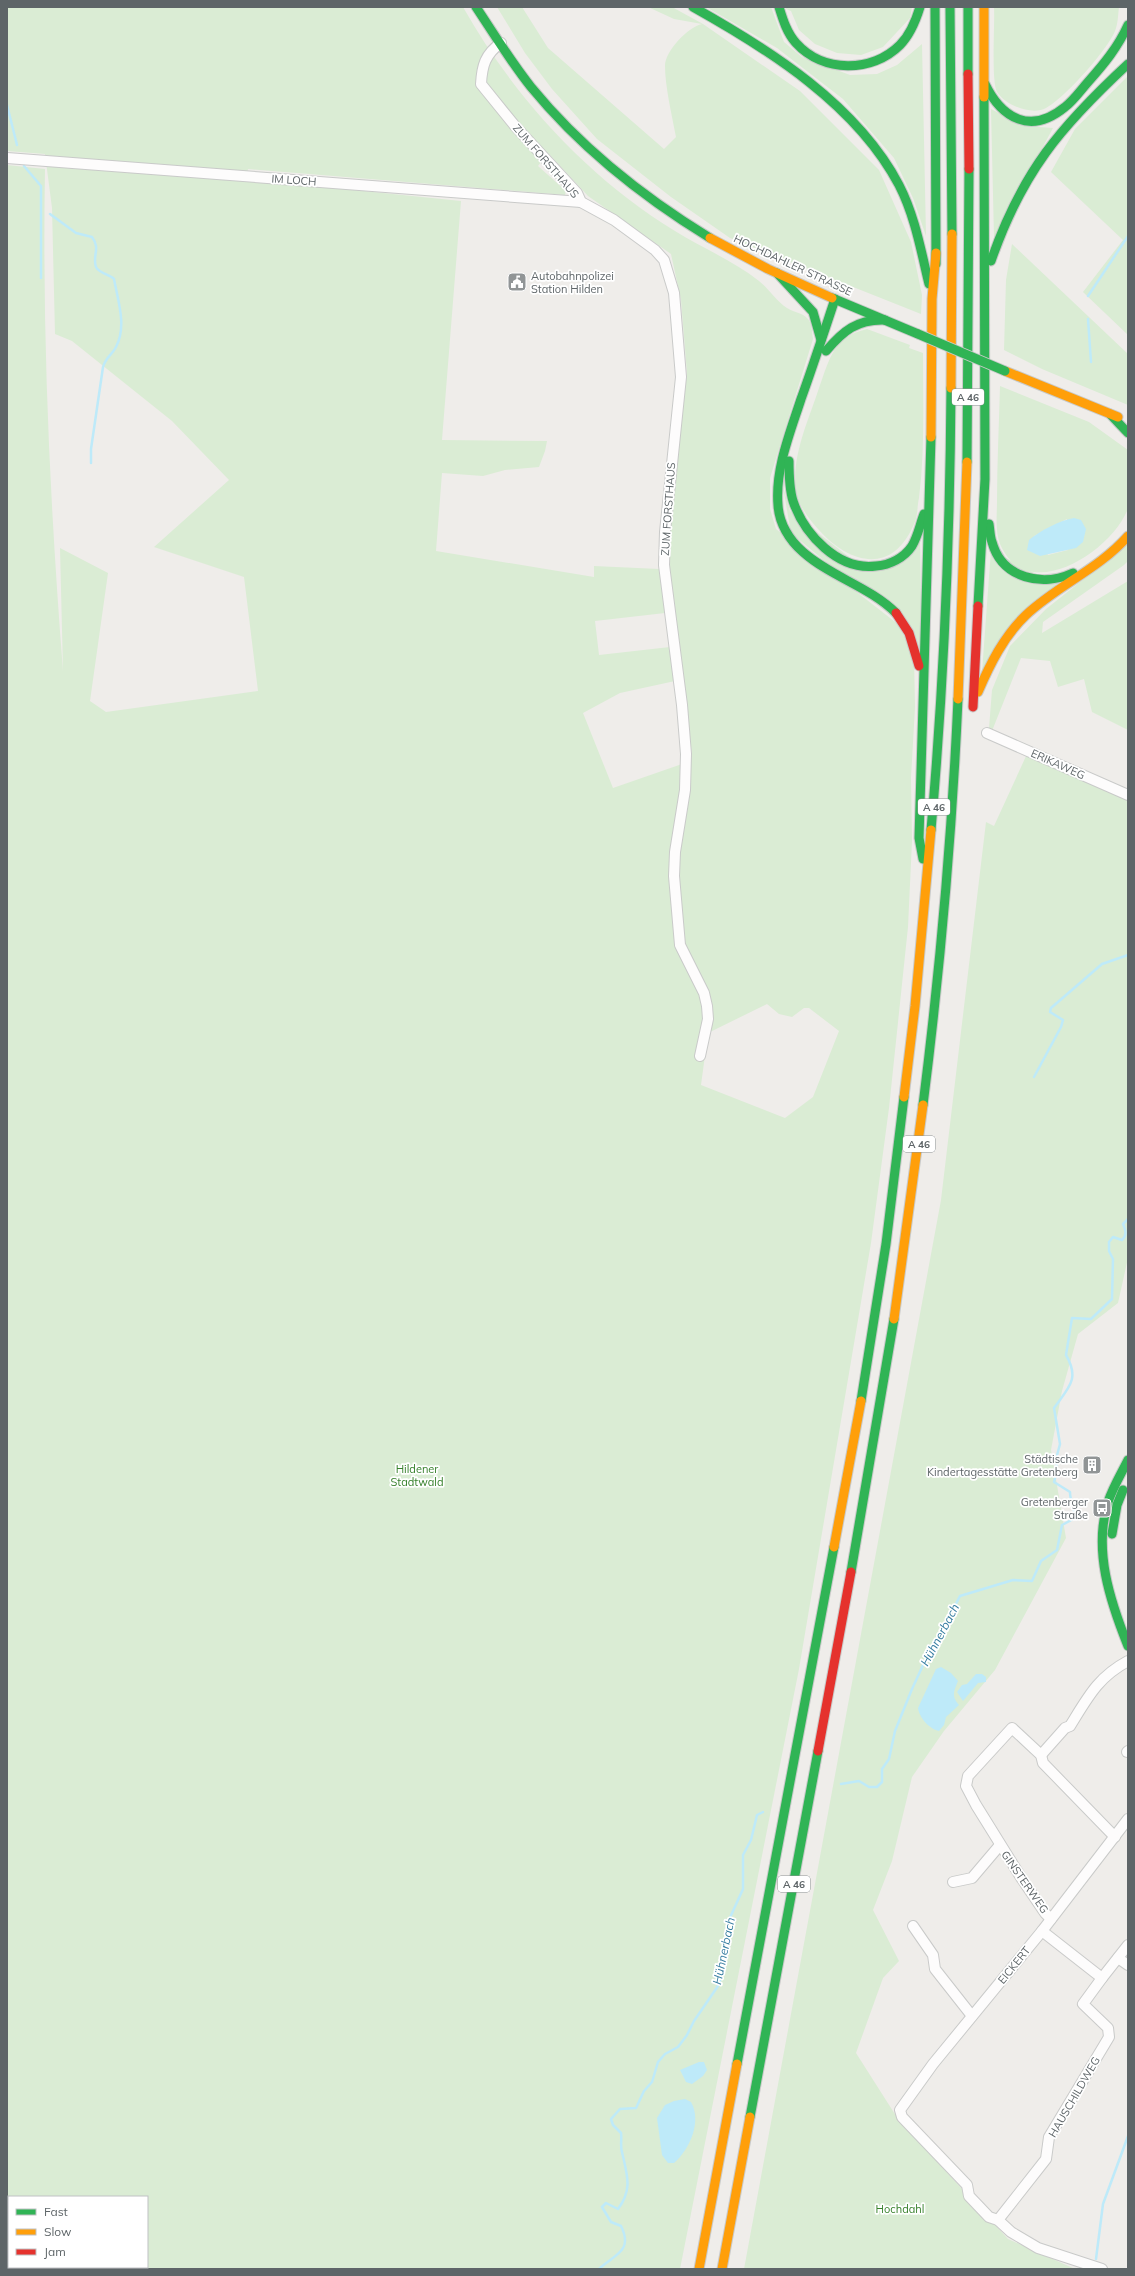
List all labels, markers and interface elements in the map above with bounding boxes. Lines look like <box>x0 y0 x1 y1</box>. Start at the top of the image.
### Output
street label: ZUM FORSTHAUS <box>510 121 582 201</box>
street label: IM LOCH <box>271 171 317 189</box>
street label: HOCHDAHLER STRASSE <box>731 231 855 299</box>
place label: Autobahnpolizei Station Hilden <box>531 269 614 296</box>
public building icon: Autobahnpolizei Station Hilden <box>506 271 528 293</box>
road number: A 46 <box>952 389 984 405</box>
street label: ZUM FORSTHAUS <box>658 462 678 556</box>
street label: ERIKAWEG <box>1029 746 1087 782</box>
road number: A 46 <box>918 799 950 815</box>
road number: A 46 <box>903 1136 935 1152</box>
place label: Städtische Kindertagesstätte Gretenberg <box>927 1452 1078 1479</box>
building icon: Städtische Kindertagesstätte Gretenberg <box>1081 1454 1103 1476</box>
park label: Hildener Stadtwald <box>390 1462 444 1489</box>
place label: Gretenberger Straße <box>1021 1495 1088 1522</box>
bus stop icon: Gretenberger Straße <box>1091 1497 1113 1519</box>
water label: Hühnerbach <box>917 1601 962 1668</box>
street label: GINSTERWEG <box>998 1848 1052 1916</box>
road number: A 46 <box>778 1876 810 1892</box>
water label: Hühnerbach <box>709 1916 738 1986</box>
street label: EICKERT <box>995 1943 1034 1987</box>
street label: HAUSCHILDWEG <box>1045 2054 1103 2140</box>
legend <box>8 2196 148 2268</box>
park label: Hochdahl <box>876 2202 924 2216</box>
text: Fast <box>44 2204 68 2219</box>
text: Slow <box>44 2224 72 2239</box>
text: Jam <box>44 2244 66 2259</box>

